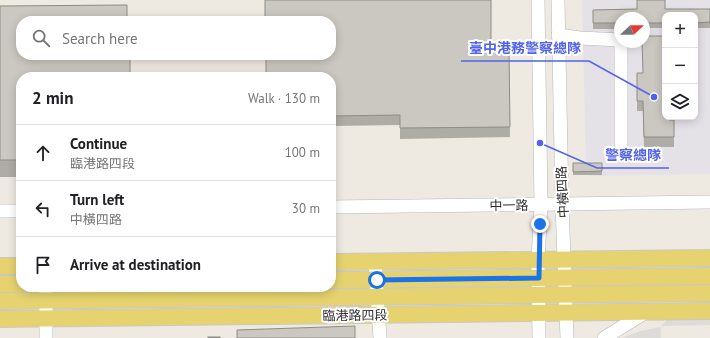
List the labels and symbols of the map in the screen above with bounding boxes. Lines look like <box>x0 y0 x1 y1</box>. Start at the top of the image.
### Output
north arrow <box>614 12 650 48</box>
callout: 臺中港務警察總隊 <box>461 35 589 61</box>
text: 臺中港務警察總隊 <box>469 39 581 57</box>
callout: 警察總隊 <box>597 142 669 168</box>
text: 警察總隊 <box>605 146 661 164</box>
street label: 中橫四路 <box>553 166 572 218</box>
street label: 中一路 <box>489 197 529 214</box>
route end <box>531 215 549 233</box>
route start <box>368 271 386 289</box>
street label: 臨港路四段 <box>322 306 388 325</box>

